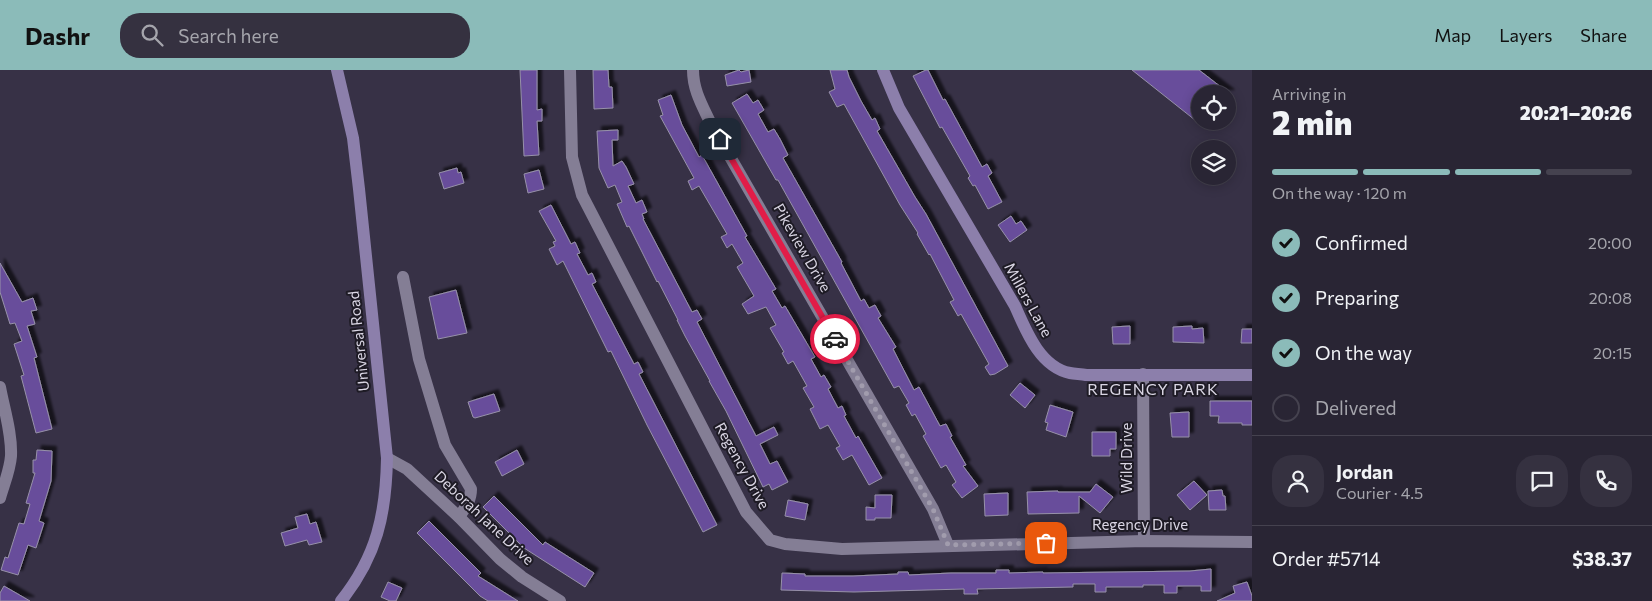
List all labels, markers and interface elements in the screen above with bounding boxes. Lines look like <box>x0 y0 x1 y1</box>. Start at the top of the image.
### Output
search box <box>120 13 470 58</box>
text: Dashr <box>25 21 90 50</box>
icon: search <box>138 21 166 49</box>
text: Search here <box>178 24 279 47</box>
text: Map <box>1434 24 1471 46</box>
text: Layers <box>1499 24 1552 46</box>
text: Share <box>1580 24 1627 46</box>
text: Arriving in <box>1272 84 1346 103</box>
map controls <box>1191 85 1236 185</box>
button: locate <box>1191 85 1236 130</box>
text: 20:21–20:26 <box>1520 101 1632 124</box>
text: 2 min <box>1272 102 1352 142</box>
pin <box>699 118 741 160</box>
icon: home <box>706 125 734 153</box>
button: layers <box>1191 140 1236 185</box>
text: On the way · 120 m <box>1272 183 1407 202</box>
street label: Pikeview Drive <box>770 200 835 295</box>
icon: check <box>1272 229 1300 257</box>
text: Confirmed <box>1315 231 1408 254</box>
text: 20:00 <box>1588 233 1632 252</box>
street label: Millers Lane <box>1001 259 1057 340</box>
icon: check <box>1272 284 1300 312</box>
text: Preparing <box>1315 286 1399 309</box>
text: 20:08 <box>1589 288 1632 307</box>
street label: Universal Road <box>344 290 372 392</box>
courier <box>810 314 860 364</box>
icon: car <box>821 325 849 353</box>
icon: check <box>1272 339 1300 367</box>
text: On the way <box>1315 341 1412 364</box>
text: 20:15 <box>1593 343 1632 362</box>
district label: REGENCY PARK <box>1087 379 1219 398</box>
text: Delivered <box>1315 396 1396 419</box>
street label: Regency Drive <box>712 419 774 512</box>
street label: Wild Drive <box>1117 423 1135 493</box>
button: person <box>1272 455 1324 507</box>
button: chat <box>1516 455 1568 507</box>
button: phone <box>1580 455 1632 507</box>
text: Jordan <box>1336 460 1393 483</box>
street label: Deborah Jane Drive <box>431 466 538 568</box>
text: Courier · 4.5 <box>1336 483 1423 502</box>
street label: Regency Drive <box>1092 515 1188 533</box>
pin <box>1025 522 1067 564</box>
icon: bag <box>1032 529 1060 557</box>
text: Order #5714 <box>1272 547 1380 570</box>
text: $38.37 <box>1572 547 1632 570</box>

